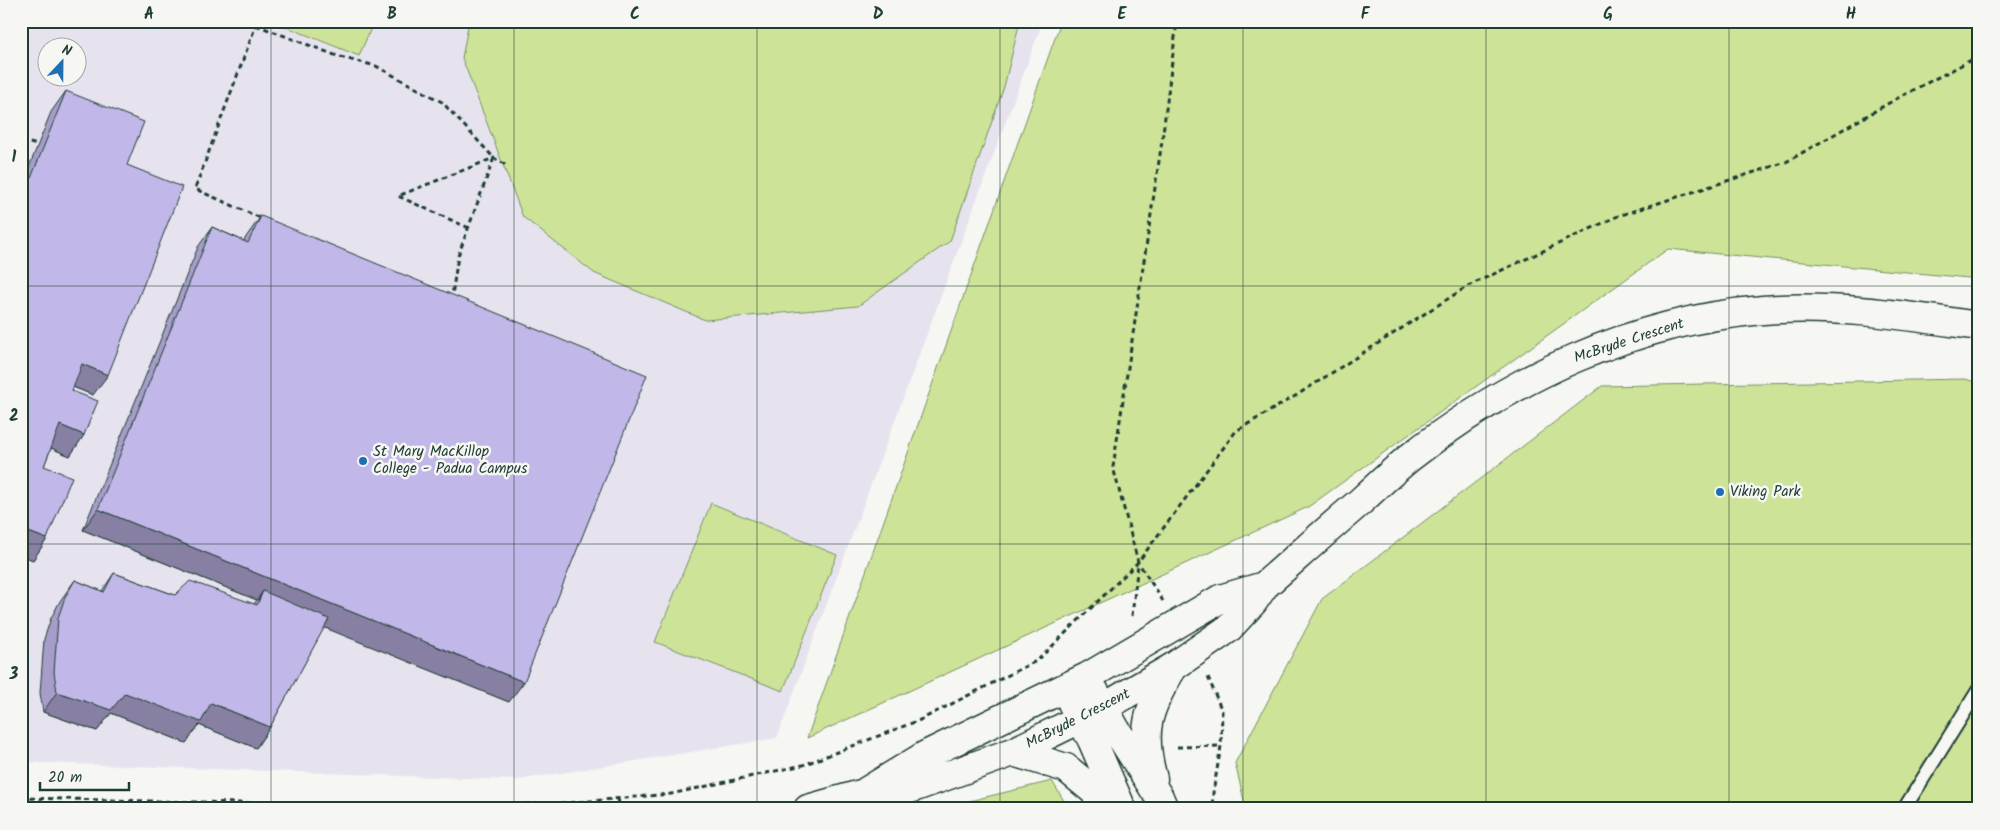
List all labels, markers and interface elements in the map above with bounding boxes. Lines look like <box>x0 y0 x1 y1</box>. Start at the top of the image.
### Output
text: A <box>144 2 154 27</box>
text: B <box>387 2 397 27</box>
text: C <box>630 2 640 27</box>
text: D <box>873 2 884 27</box>
text: E <box>1118 2 1128 27</box>
text: F <box>1361 2 1371 27</box>
text: G <box>1603 2 1613 27</box>
text: H <box>1846 2 1856 27</box>
north arrow <box>38 38 88 88</box>
text: N <box>58 39 75 63</box>
text: 1 <box>12 145 17 170</box>
street label: McBryde Crescent <box>1571 312 1687 370</box>
text: 2 <box>9 404 19 429</box>
place label: St Mary MacKillop College - Padua Campus <box>373 440 528 481</box>
marker: St Mary MacKillop College - Padua Campus <box>357 455 369 467</box>
place label: Viking Park <box>1730 480 1801 504</box>
marker: Viking Park <box>1714 486 1726 498</box>
text: 3 <box>9 662 19 687</box>
street label: McBryde Crescent <box>1021 682 1135 756</box>
scale bar <box>40 760 129 792</box>
text: 20 m <box>48 766 82 790</box>

